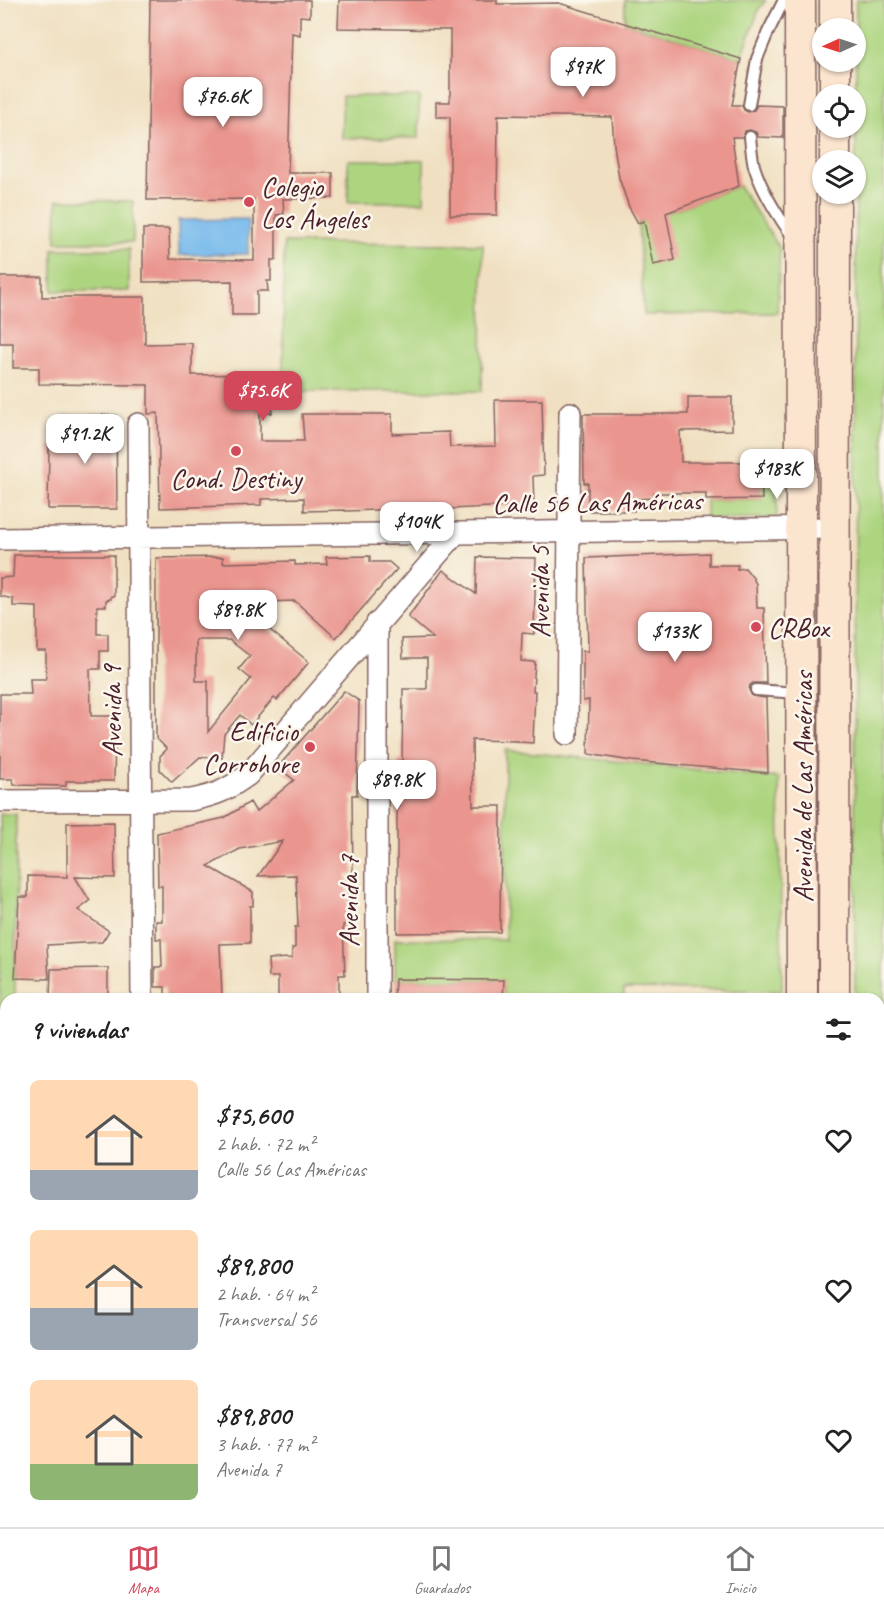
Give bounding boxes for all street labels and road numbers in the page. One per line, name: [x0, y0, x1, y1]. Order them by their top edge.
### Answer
street label: Calle 56 Las Américas: [492, 483, 705, 521]
street label: Avenida 5: [522, 545, 557, 638]
street label: Avenida 9: [94, 663, 129, 757]
street label: Avenida de Las Américas: [785, 669, 820, 902]
street label: Avenida 7: [331, 854, 366, 947]

